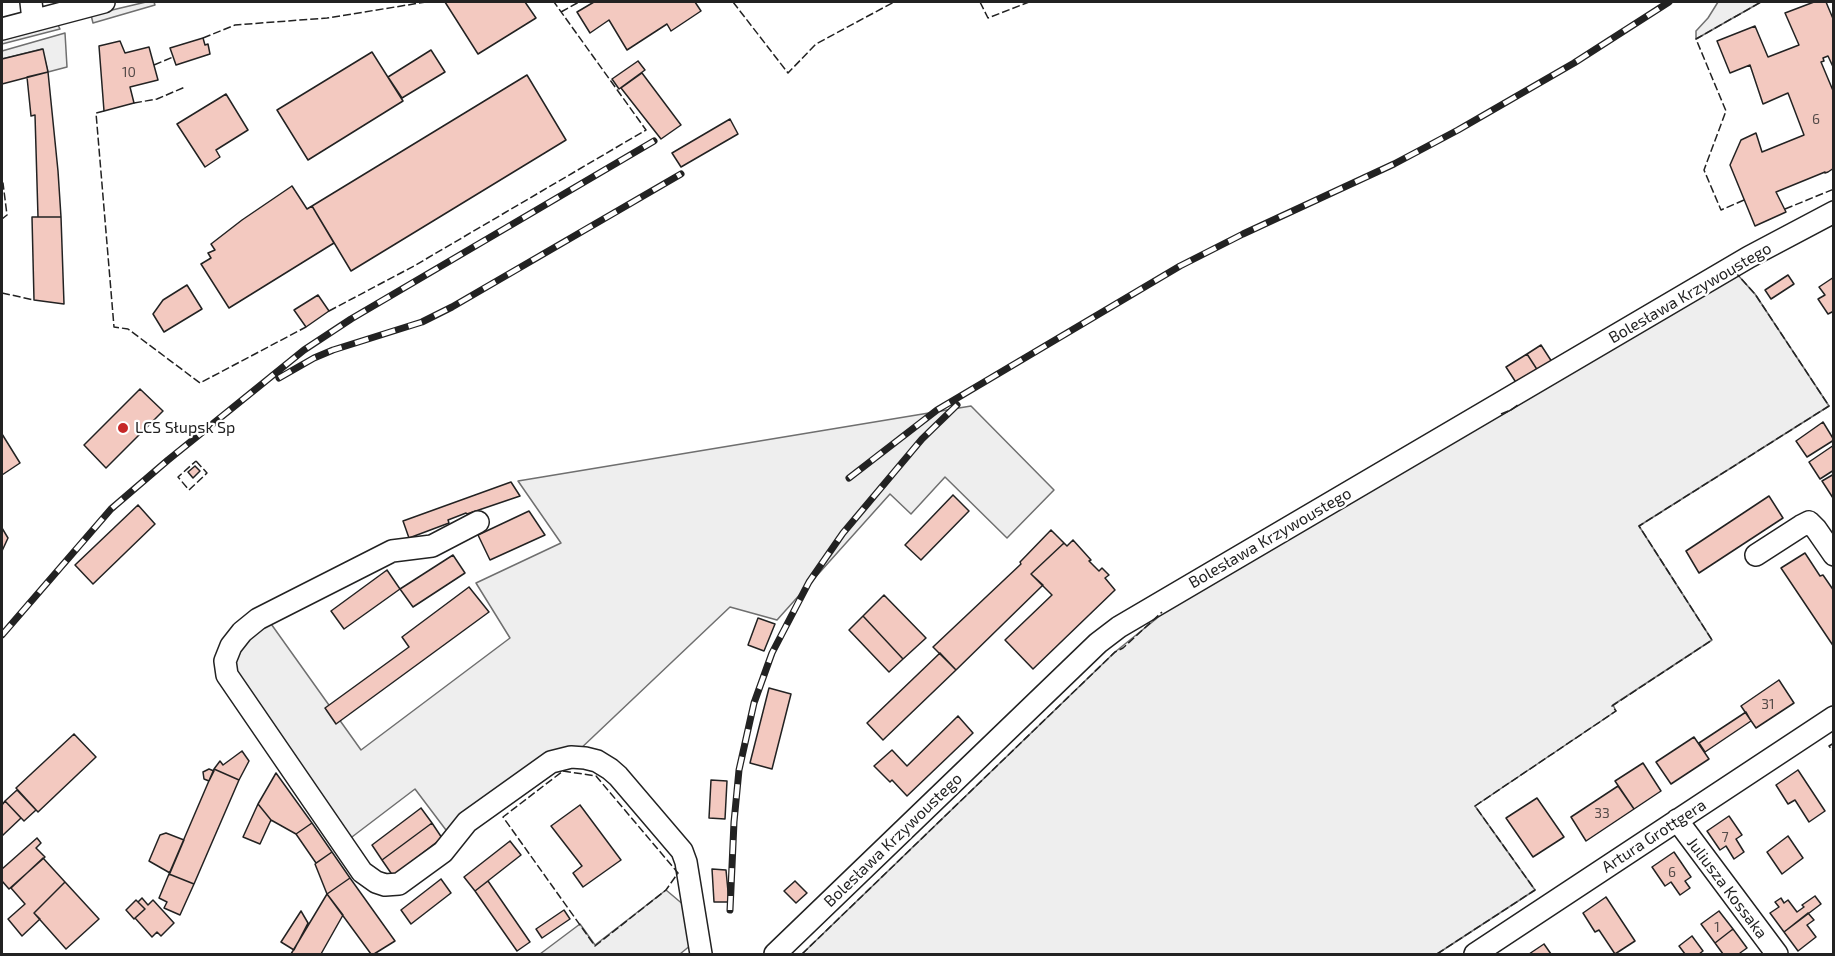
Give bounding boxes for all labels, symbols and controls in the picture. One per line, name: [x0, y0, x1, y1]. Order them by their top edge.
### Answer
house number: 10: [122, 64, 136, 80]
house number: 6: [1812, 111, 1820, 127]
street label: Bolesława Krzywoustego: [1605, 239, 1775, 347]
place label: LCS Słupsk Sp: [135, 418, 235, 438]
marker: LCS Słupsk Sp: [116, 421, 130, 435]
street label: Bolesława Krzywoustego: [1185, 484, 1355, 592]
house number: 31: [1761, 696, 1775, 712]
street label: Bolesława Krzywoustego: [820, 769, 966, 911]
street label: Artura Grottgera: [1598, 795, 1710, 877]
house number: 33: [1594, 805, 1610, 821]
house number: 7: [1721, 829, 1729, 845]
street label: Juliusza Kossaka: [1683, 834, 1771, 942]
house number: 6: [1668, 864, 1676, 880]
house number: 1: [1714, 919, 1720, 935]

